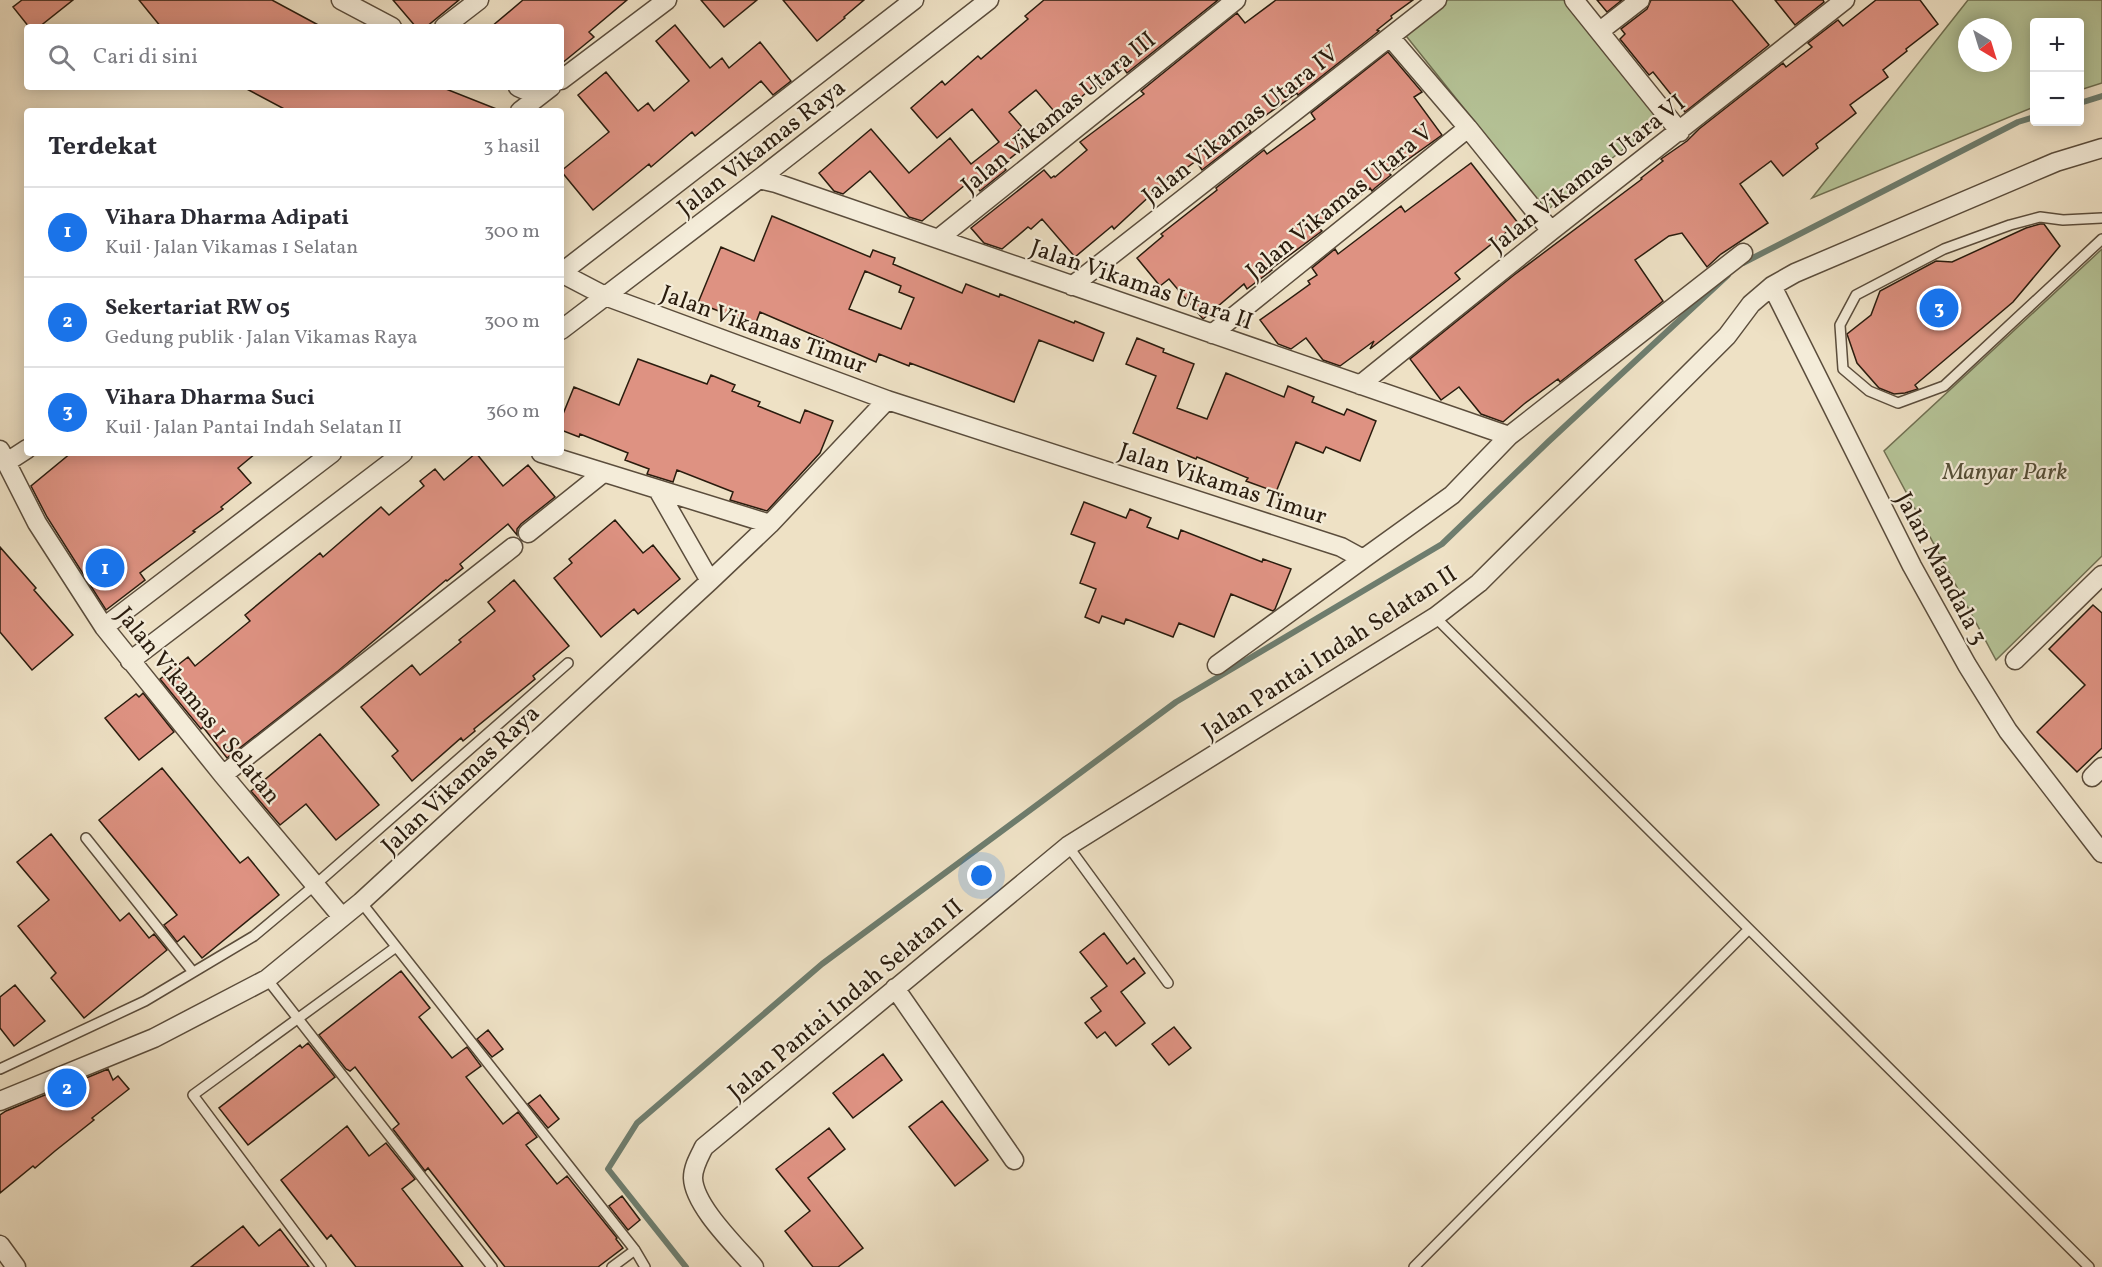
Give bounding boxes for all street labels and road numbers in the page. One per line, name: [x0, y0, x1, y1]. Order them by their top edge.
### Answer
street label: Jalan Vikamas Utara III: [955, 24, 1164, 203]
street label: Jalan Vikamas Utara IV: [1136, 38, 1347, 213]
street label: Jalan Vikamas Raya: [671, 72, 854, 225]
street label: Jalan Vikamas Utara VI: [1483, 87, 1694, 262]
street label: Jalan Vikamas Utara V: [1239, 116, 1441, 289]
street label: Jalan Vikamas Utara II: [1025, 232, 1257, 340]
street label: Jalan Vikamas Timur: [655, 278, 871, 384]
street label: Jalan Vikamas Timur: [1114, 435, 1331, 535]
street label: Jalan Mandala 3: [1886, 487, 1995, 651]
street label: Jalan Pantai Indah Selatan II: [1196, 558, 1464, 749]
street label: Jalan Vikamas 1 Selatan: [107, 600, 288, 812]
street label: Jalan Vikamas Raya: [375, 698, 548, 863]
street label: Jalan Pantai Indah Selatan II: [721, 892, 971, 1109]

